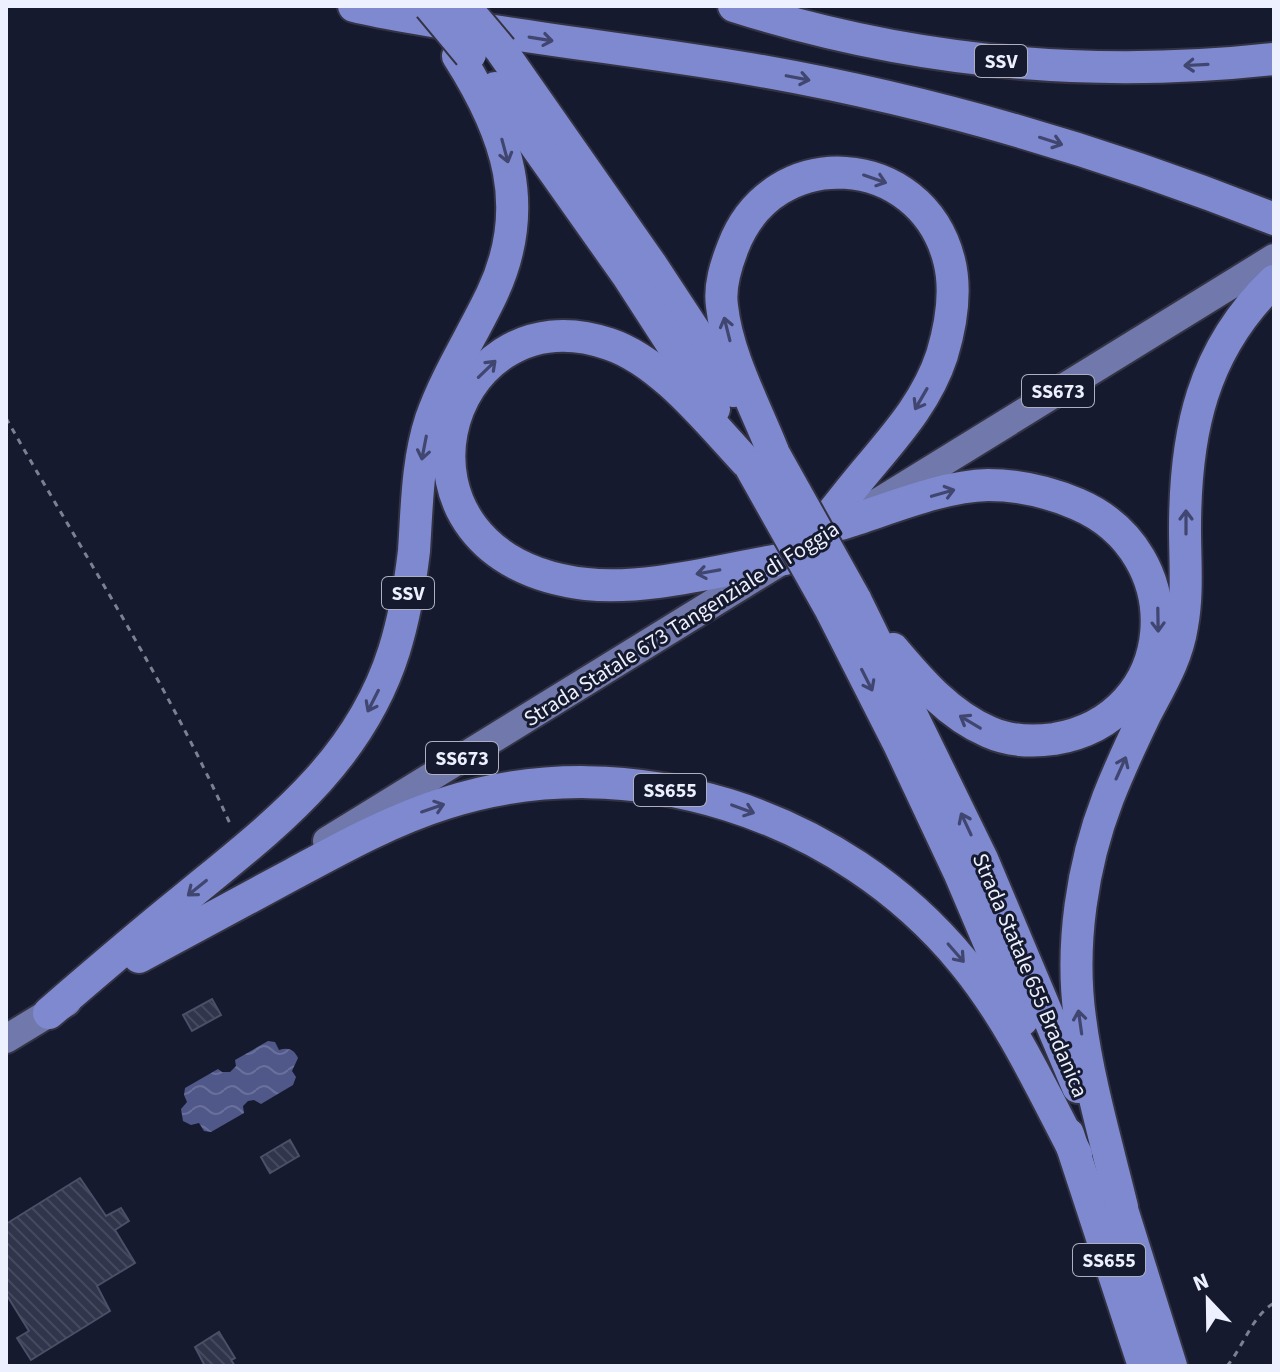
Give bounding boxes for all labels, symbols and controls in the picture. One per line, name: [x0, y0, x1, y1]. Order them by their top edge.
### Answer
one-way arrow: [528, 32, 554, 47]
road number: SSV: [975, 45, 1027, 77]
one-way arrow: [1183, 57, 1210, 72]
one-way arrow: [785, 72, 811, 87]
one-way arrow: [1037, 134, 1063, 149]
one-way arrow: [498, 137, 513, 163]
one-way arrow: [863, 172, 888, 187]
one-way arrow: [718, 316, 733, 342]
one-way arrow: [476, 360, 496, 380]
road number: SS673: [1022, 375, 1094, 407]
one-way arrow: [913, 387, 929, 410]
one-way arrow: [416, 435, 431, 460]
one-way arrow: [929, 485, 955, 500]
one-way arrow: [1178, 509, 1193, 536]
street label: Strada Statale 673 Tangenziale di Foggia: [518, 513, 846, 735]
one-way arrow: [696, 566, 721, 581]
road number: SSV: [382, 577, 434, 609]
one-way arrow: [1150, 606, 1166, 633]
one-way arrow: [859, 667, 875, 691]
one-way arrow: [365, 688, 380, 712]
one-way arrow: [959, 713, 982, 729]
road number: SS673: [426, 742, 498, 774]
one-way arrow: [1114, 756, 1129, 781]
road number: SS655: [634, 774, 706, 806]
one-way arrow: [420, 799, 445, 814]
one-way arrow: [730, 803, 755, 818]
one-way arrow: [958, 812, 973, 836]
street label: Strada Statale 655 Bradanica: [964, 848, 1096, 1102]
one-way arrow: [187, 880, 208, 897]
one-way arrow: [947, 943, 965, 963]
one-way arrow: [1073, 1009, 1088, 1035]
road number: SS655: [1073, 1244, 1145, 1276]
north arrow: [1168, 1260, 1248, 1340]
text: N: [1188, 1265, 1214, 1300]

